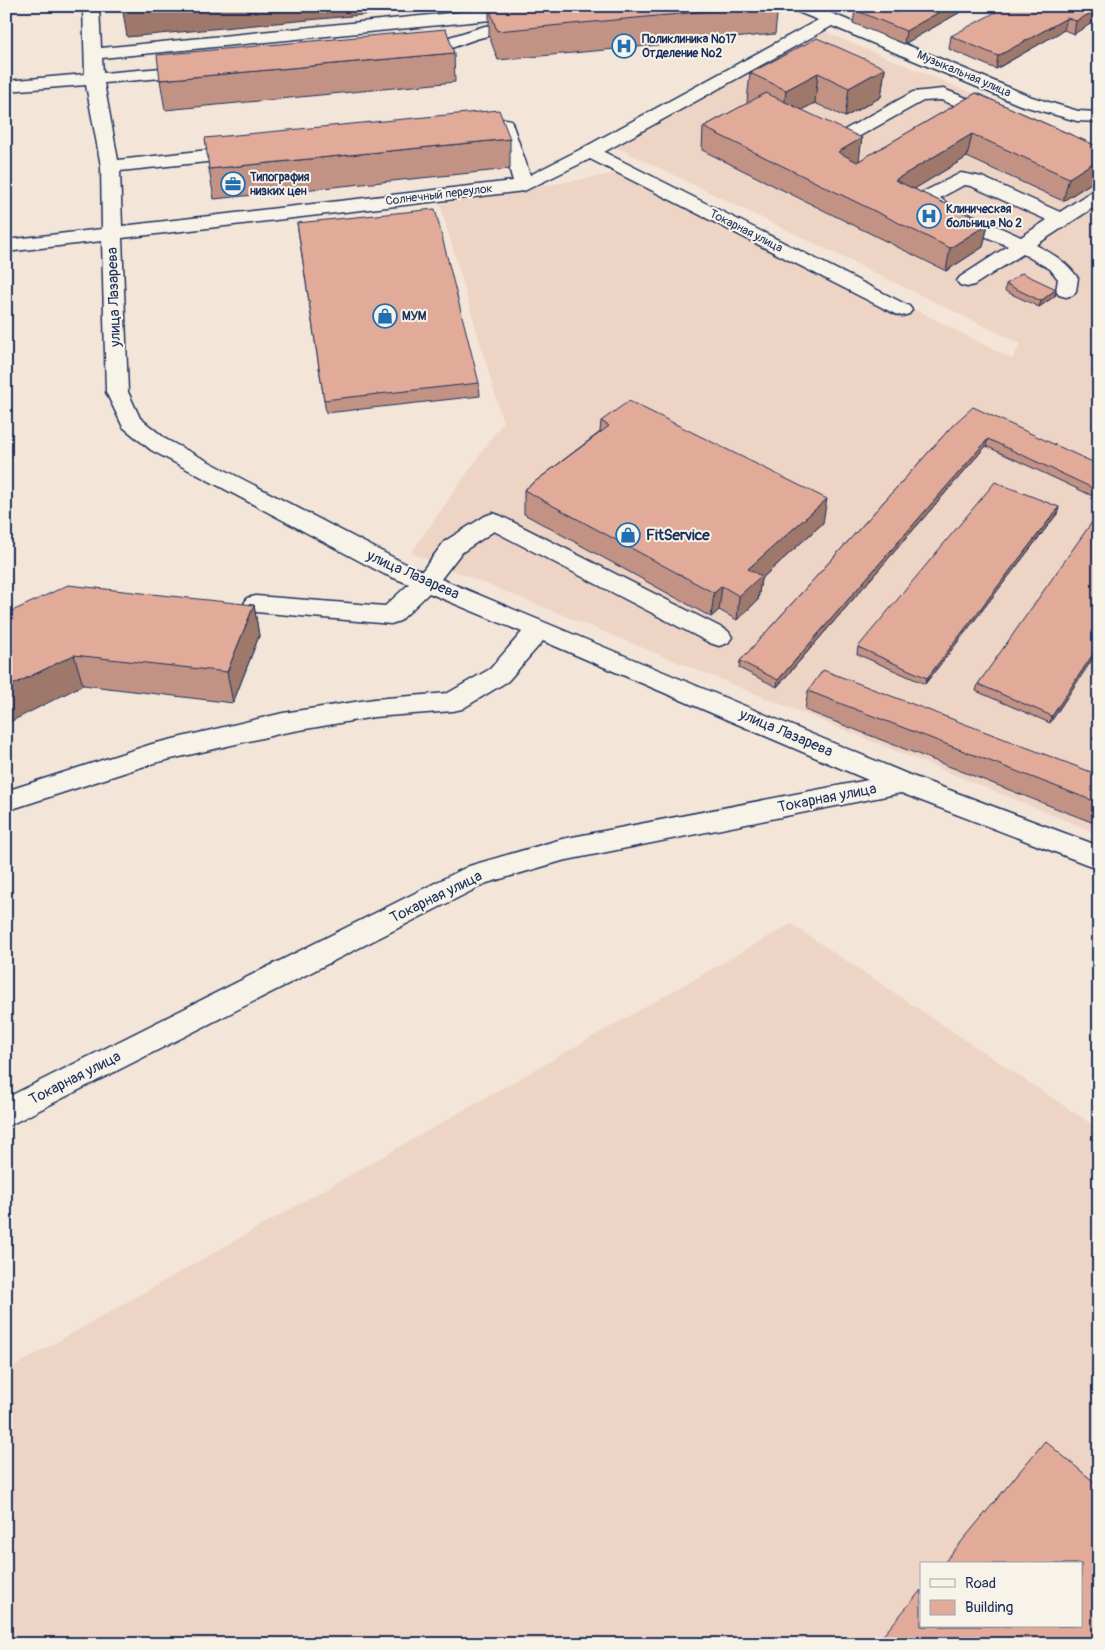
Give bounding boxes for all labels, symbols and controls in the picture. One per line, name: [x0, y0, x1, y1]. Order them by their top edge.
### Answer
place label: Поликлиника №17 Отделение №2: [642, 32, 737, 61]
hospital icon: Поликлиника №17 Отделение №2: [611, 33, 637, 59]
street label: Музыкальная улица: [915, 47, 1014, 101]
place label: Типография низких цен: [249, 170, 310, 199]
office icon: Типография низких цен: [220, 171, 246, 197]
street label: Солнечный переулок: [385, 181, 493, 209]
place label: Клиническая больница № 2: [946, 202, 1022, 231]
hospital icon: Клиническая больница № 2: [916, 203, 942, 229]
street label: Токарная улица: [707, 206, 786, 256]
street label: улица Лазарева: [103, 247, 125, 348]
shop icon: МУМ: [372, 303, 398, 329]
place label: МУМ: [402, 309, 427, 324]
shop icon: FitService: [615, 522, 641, 548]
place label: FitService: [646, 526, 710, 545]
street label: улица Лазарева: [363, 546, 462, 604]
street label: улица Лазарева: [736, 704, 836, 761]
street label: Токарная улица: [776, 779, 878, 817]
street label: Токарная улица: [387, 866, 485, 928]
street label: Токарная улица: [26, 1047, 124, 1109]
legend: [920, 1562, 1082, 1628]
text: Road: [965, 1574, 996, 1593]
text: Building: [965, 1598, 1013, 1617]

